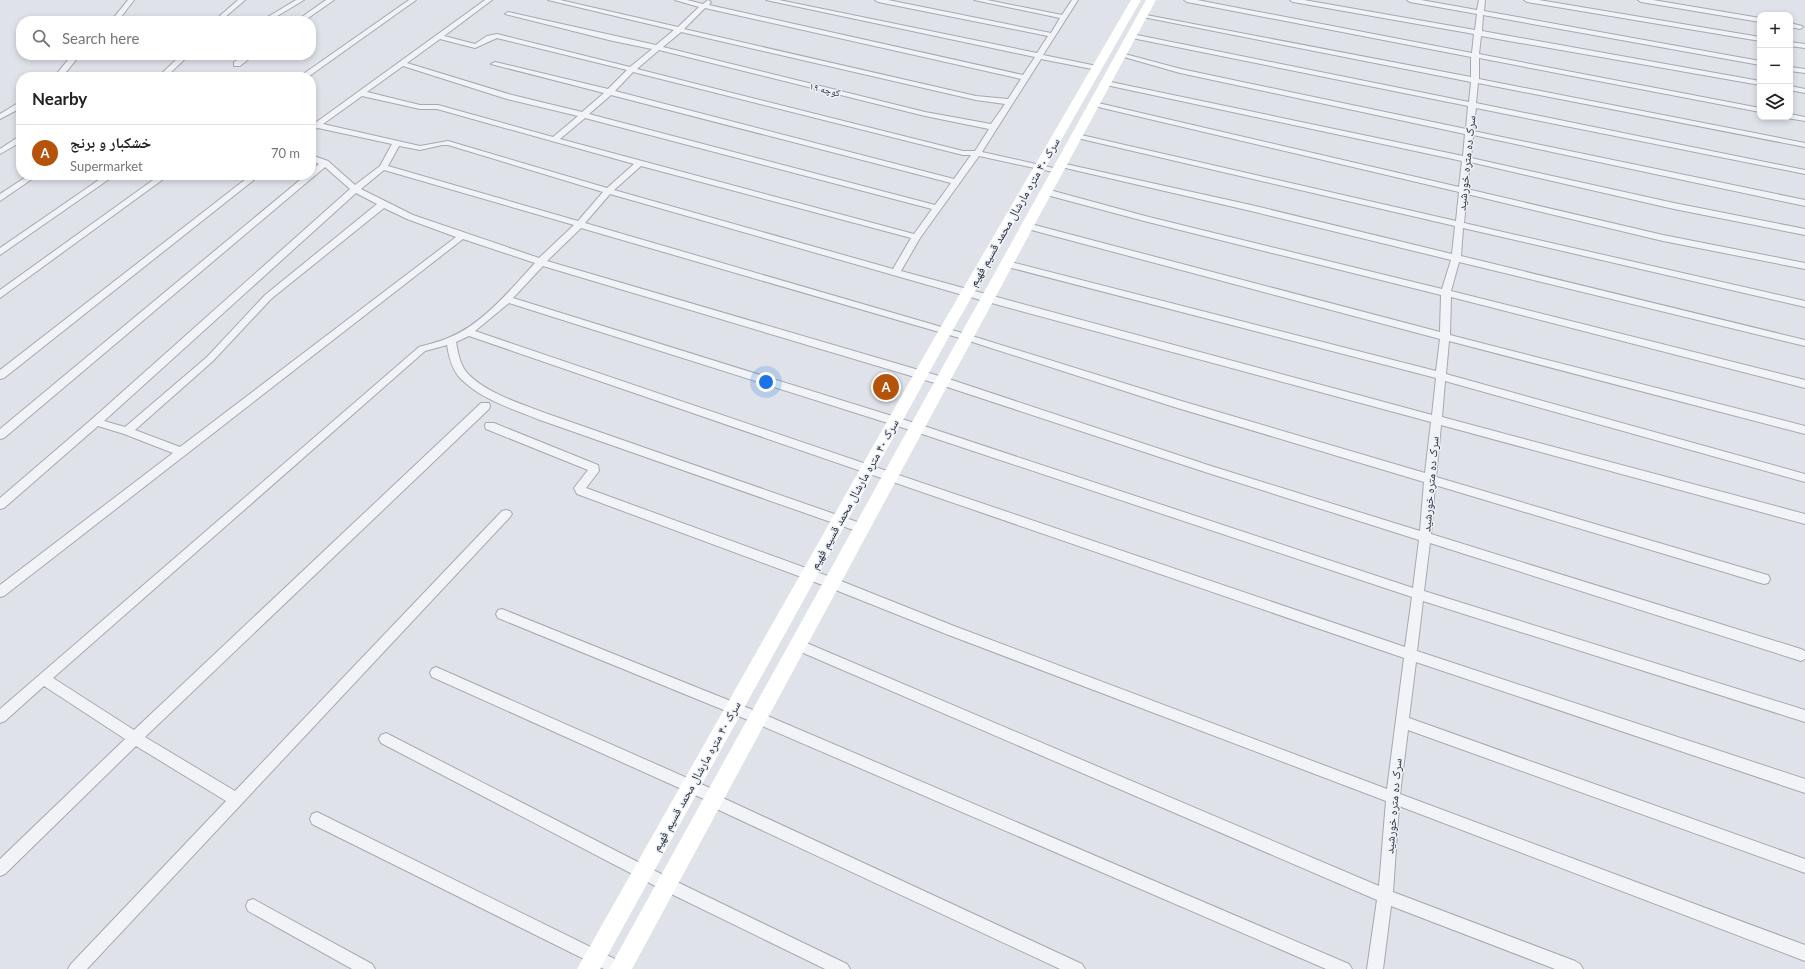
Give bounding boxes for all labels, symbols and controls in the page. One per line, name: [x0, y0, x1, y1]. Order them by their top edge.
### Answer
map controls: [1757, 12, 1793, 120]
button: +: [1757, 12, 1793, 48]
search box: [16, 16, 316, 60]
icon: search: [30, 27, 52, 49]
text: Search here: [62, 29, 139, 47]
button: −: [1757, 48, 1793, 84]
street label: کوچه ۱۹: [808, 79, 842, 99]
button: layers: [1757, 84, 1793, 120]
text: Nearby: [32, 88, 87, 109]
street label: سرک ده متره خورشید: [1454, 114, 1479, 211]
text: خشکبار و برنج: [70, 133, 151, 151]
street label: سرک ۴۰ متره مارشال محمد قسیم فهیم: [965, 135, 1064, 290]
text: A: [40, 145, 50, 161]
text: 70 m: [271, 145, 300, 161]
text: Supermarket: [70, 158, 143, 174]
your location: [756, 372, 776, 392]
pin: A: [873, 372, 899, 402]
street label: سرک ۴۰ متره مارشال محمد قسیم فهیم: [806, 416, 903, 572]
street label: سرک ده متره خورشید: [1418, 436, 1442, 532]
street label: سرک ۴۰ متره مارشال محمد قسیم فهیم: [648, 698, 745, 854]
street label: سرک ده متره خورشید: [1381, 758, 1405, 854]

